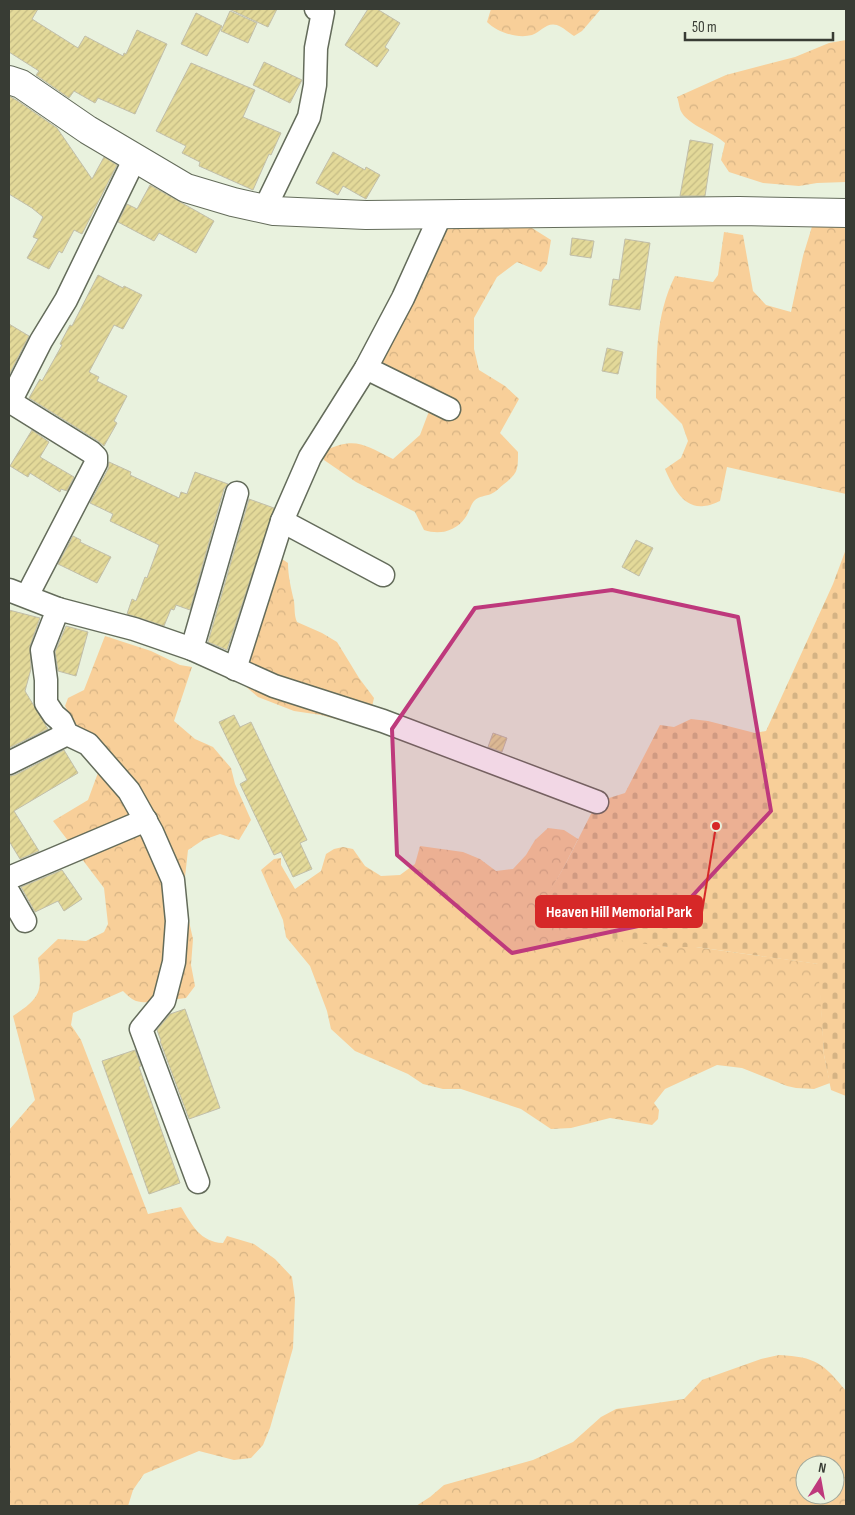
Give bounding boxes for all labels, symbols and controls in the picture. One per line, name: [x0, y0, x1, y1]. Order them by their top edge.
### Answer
scale bar: [685, 10, 832, 42]
text: 50 m: [692, 18, 717, 37]
callout: Heaven Hill Memorial Park: [536, 896, 702, 927]
text: Heaven Hill Memorial Park: [546, 903, 692, 922]
north arrow: [795, 1455, 845, 1505]
text: N: [817, 1459, 828, 1477]

